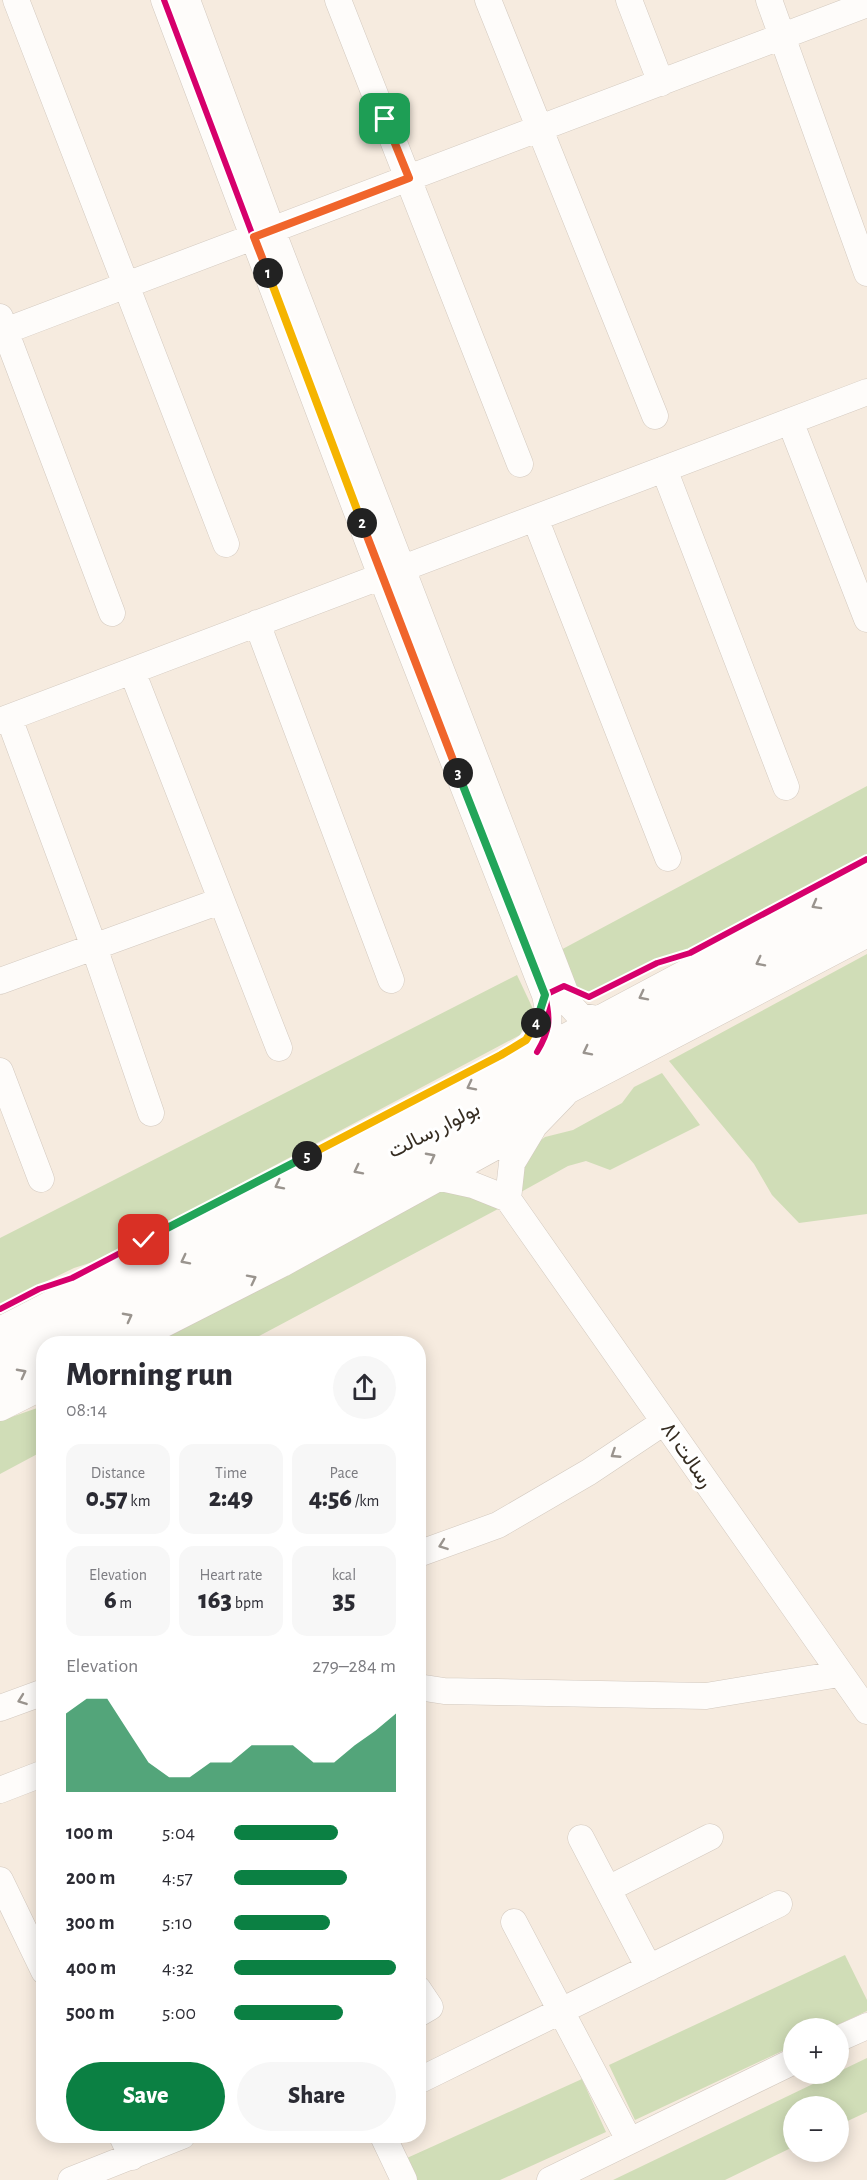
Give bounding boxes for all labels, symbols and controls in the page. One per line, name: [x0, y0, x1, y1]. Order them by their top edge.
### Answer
pin: [359, 93, 410, 144]
icon: arrive: [368, 102, 401, 135]
pin: 1: [253, 258, 283, 288]
text: 1: [265, 265, 271, 281]
pin: 2: [347, 508, 377, 538]
text: 2: [358, 515, 366, 531]
pin: 3: [443, 758, 473, 788]
text: 3: [455, 765, 461, 781]
one-way arrow: [812, 898, 822, 909]
one-way arrow: [755, 954, 766, 966]
one-way arrow: [639, 988, 650, 1000]
pin: 4: [521, 1008, 551, 1038]
text: 4: [532, 1015, 540, 1031]
one-way arrow: [582, 1044, 593, 1055]
one-way arrow: [466, 1079, 477, 1090]
street label: بولوار رسالت: [385, 1098, 484, 1164]
pin: 5: [292, 1141, 322, 1171]
text: 5: [304, 1148, 310, 1164]
one-way arrow: [425, 1153, 436, 1165]
one-way arrow: [353, 1163, 364, 1174]
one-way arrow: [275, 1178, 285, 1189]
pin: [118, 1214, 169, 1265]
icon: check: [127, 1223, 160, 1256]
one-way arrow: [180, 1252, 191, 1264]
one-way arrow: [246, 1275, 257, 1286]
one-way arrow: [122, 1313, 133, 1324]
button: share: [333, 1356, 396, 1419]
text: Morning run: [66, 1359, 233, 1392]
one-way arrow: [15, 1369, 26, 1380]
text: 08:14: [66, 1400, 107, 1420]
street label: رسالت ۸۱: [655, 1418, 717, 1493]
one-way arrow: [611, 1447, 622, 1458]
text: Distance: [91, 1465, 145, 1481]
text: Time: [215, 1465, 247, 1481]
text: Pace: [330, 1465, 358, 1481]
text: 0.57: [86, 1485, 128, 1511]
text: 2:49: [209, 1485, 253, 1511]
text: 4:56: [309, 1485, 352, 1511]
text: km: [128, 1493, 150, 1509]
text: /km: [352, 1493, 379, 1509]
one-way arrow: [439, 1537, 449, 1550]
text: Elevation: [89, 1567, 147, 1583]
text: Heart rate: [200, 1567, 262, 1583]
text: kcal: [332, 1567, 356, 1583]
text: 6: [104, 1587, 117, 1613]
text: 163: [198, 1587, 232, 1613]
text: 35: [333, 1587, 355, 1613]
text: m: [117, 1595, 132, 1611]
text: bpm: [232, 1595, 264, 1611]
text: Elevation: [66, 1656, 138, 1676]
text: 279–284 m: [312, 1656, 396, 1676]
one-way arrow: [17, 1692, 28, 1705]
text: 100 m: [66, 1823, 113, 1843]
text: 5:04: [162, 1823, 195, 1843]
text: 200 m: [66, 1868, 115, 1888]
text: 4:57: [162, 1868, 193, 1888]
text: 300 m: [66, 1913, 115, 1933]
text: 5:10: [162, 1913, 192, 1933]
text: 400 m: [66, 1958, 116, 1978]
text: 4:32: [162, 1958, 194, 1978]
text: 500 m: [66, 2003, 115, 2023]
text: 5:00: [162, 2003, 196, 2023]
map controls: [783, 2018, 849, 2162]
button: +: [783, 2018, 849, 2084]
button: Save: [66, 2062, 225, 2131]
button: Share: [237, 2062, 396, 2131]
button: −: [783, 2096, 849, 2162]

